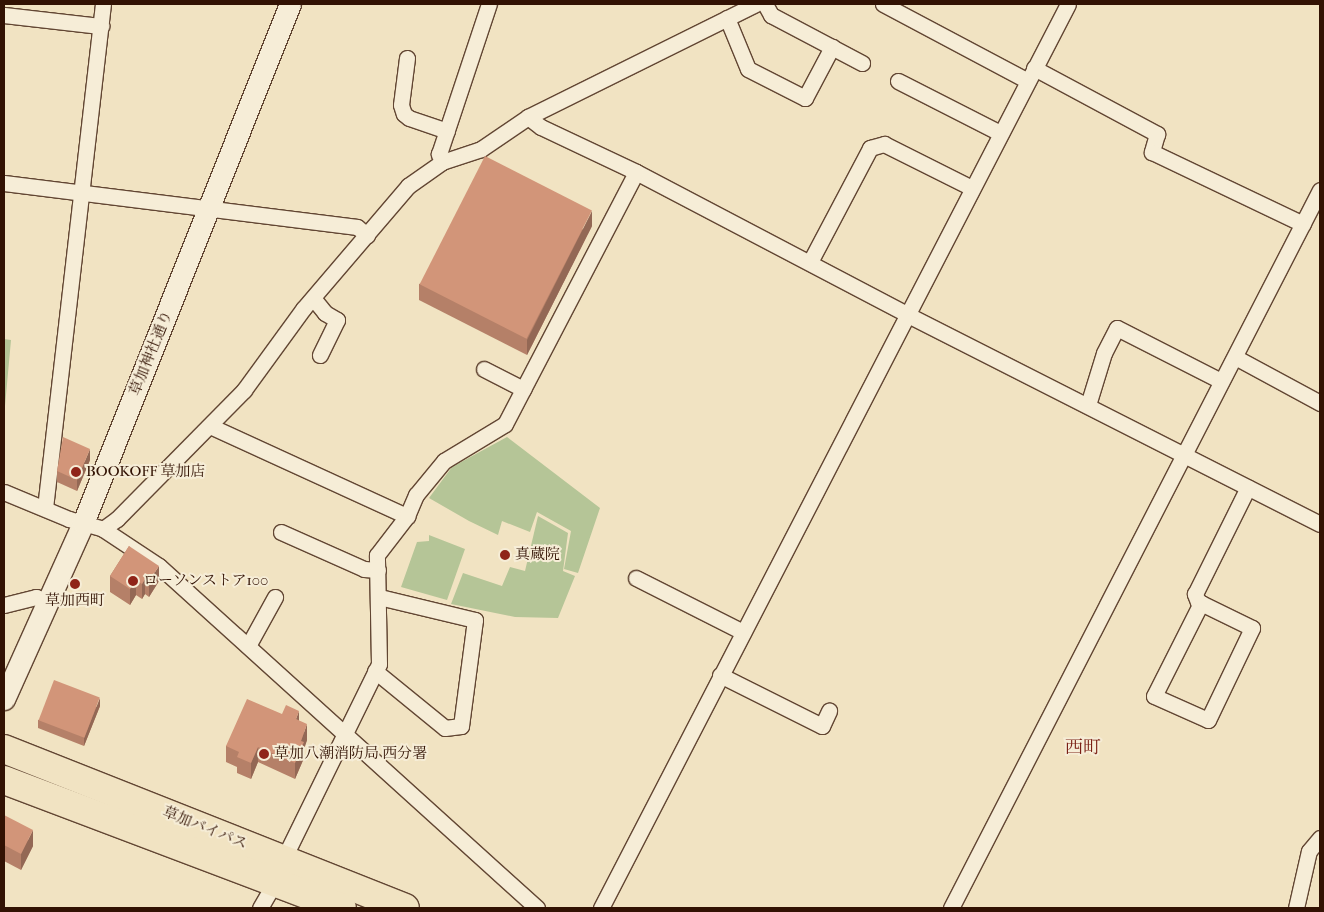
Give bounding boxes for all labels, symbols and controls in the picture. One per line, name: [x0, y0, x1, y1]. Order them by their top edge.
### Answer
street label: 草加神社通り: [126, 308, 176, 398]
place label: BOOKOFF 草加店: [86, 463, 206, 481]
marker: BOOKOFF 草加店: [70, 466, 82, 478]
place label: 真蔵院: [515, 546, 560, 564]
marker: 真蔵院: [499, 549, 511, 561]
place label: ローソンストア100: [143, 572, 270, 590]
marker: ローソンストア100: [127, 575, 139, 587]
marker: 草加西町: [69, 578, 81, 590]
place label: 草加西町: [45, 592, 105, 610]
district label: 西町: [1065, 737, 1101, 759]
place label: 草加八潮消防局 西分署: [274, 745, 427, 763]
marker: 草加八潮消防局 西分署: [258, 748, 270, 760]
street label: 草加バイパス: [160, 803, 250, 853]

